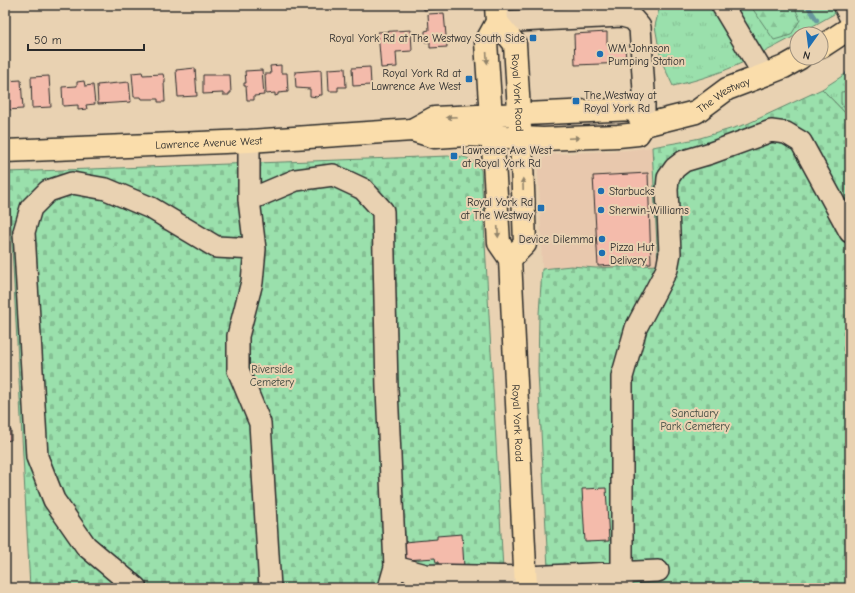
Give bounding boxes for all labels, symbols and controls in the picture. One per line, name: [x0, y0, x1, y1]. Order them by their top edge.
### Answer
scale bar: [28, 26, 144, 52]
north arrow: [789, 26, 829, 66]
place label: Royal York Rd at The Westway South Side: [329, 32, 525, 45]
text: 50 m: [34, 33, 62, 47]
marker: Royal York Rd at The Westway South Side: [528, 33, 538, 43]
place label: WM Johnson Pumping Station: [608, 42, 685, 68]
text: N: [802, 48, 812, 62]
marker: WM Johnson Pumping Station: [595, 49, 605, 59]
one-way arrow: [484, 52, 491, 64]
street label: Royal York Road: [509, 53, 527, 132]
place label: Royal York Rd at Lawrence Ave West: [371, 67, 462, 93]
marker: Royal York Rd at Lawrence Ave West: [464, 74, 474, 84]
street label: The Westway: [694, 74, 752, 116]
place label: The Westway at Royal York Rd: [584, 89, 657, 115]
marker: The Westway at Royal York Rd: [571, 96, 581, 106]
one-way arrow: [446, 113, 458, 120]
street label: Lawrence Avenue West: [155, 134, 264, 151]
one-way arrow: [568, 135, 581, 141]
place label: Lawrence Ave West at Royal York Rd: [462, 144, 553, 170]
marker: Lawrence Ave West at Royal York Rd: [449, 151, 459, 161]
one-way arrow: [520, 177, 526, 190]
place label: Starbucks: [609, 185, 655, 198]
marker: Starbucks: [596, 186, 606, 196]
place label: Royal York Rd at The Westway: [461, 196, 533, 222]
marker: Royal York Rd at The Westway: [536, 203, 546, 213]
place label: Sherwin-Williams: [609, 204, 689, 217]
marker: Sherwin-Williams: [596, 205, 606, 215]
one-way arrow: [495, 226, 501, 239]
place label: Device Dilemma: [519, 233, 594, 246]
marker: Device Dilemma: [597, 234, 607, 244]
place label: Pizza Hut Delivery: [610, 241, 655, 267]
marker: Pizza Hut Delivery: [597, 248, 607, 258]
park label: Riverside Cemetery: [250, 363, 294, 389]
street label: Royal York Road: [510, 384, 526, 462]
park label: Sanctuary Park Cemetery: [660, 407, 730, 433]

